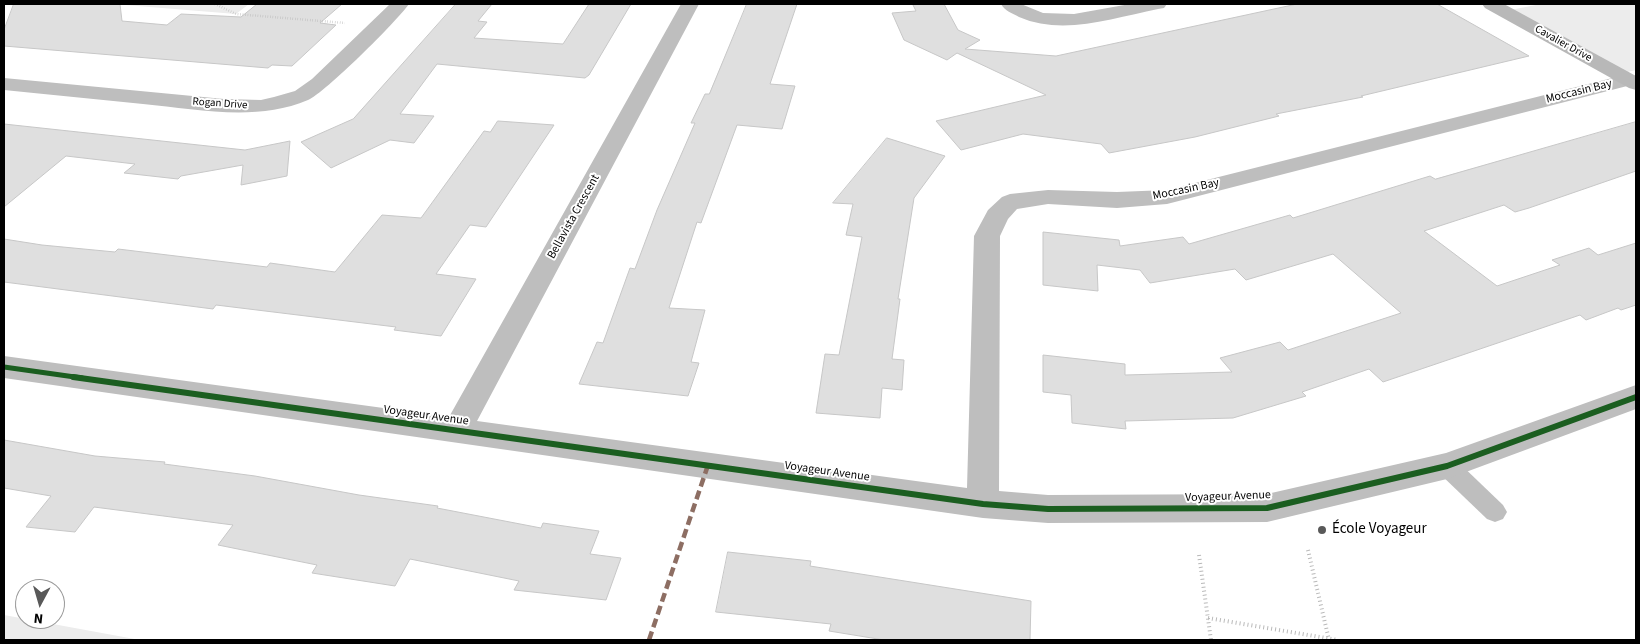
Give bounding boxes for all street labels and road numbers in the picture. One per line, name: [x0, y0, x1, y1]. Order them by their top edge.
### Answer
street label: Cavalier Drive: [1532, 23, 1594, 65]
street label: Moccasin Bay: [1545, 77, 1613, 107]
street label: Rogan Drive: [192, 95, 248, 113]
street label: Bellavista Crescent: [545, 172, 603, 262]
street label: Moccasin Bay: [1151, 176, 1221, 204]
street label: Voyageur Avenue: [383, 403, 469, 429]
street label: Voyageur Avenue: [784, 459, 870, 485]
street label: Voyageur Avenue: [1185, 488, 1271, 506]

